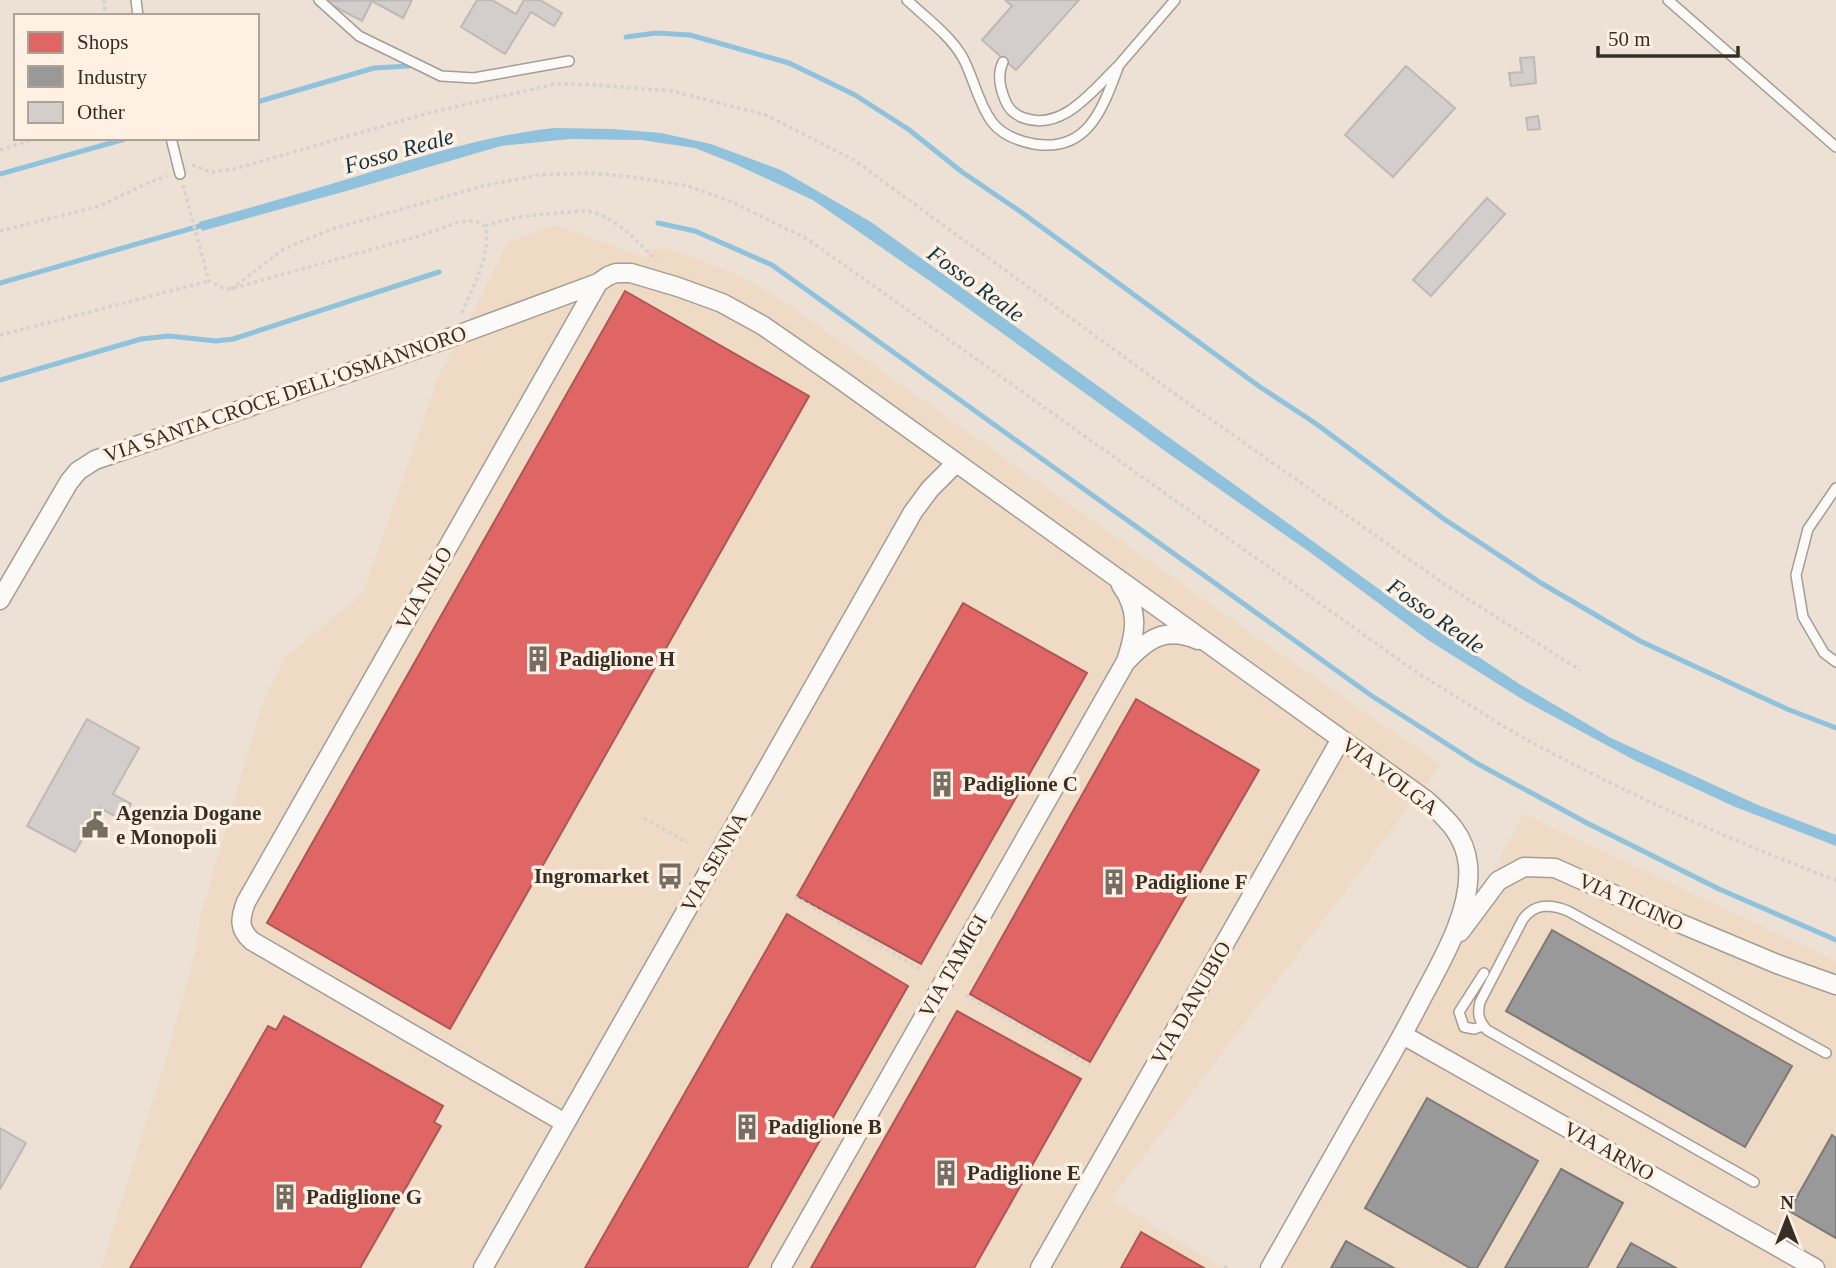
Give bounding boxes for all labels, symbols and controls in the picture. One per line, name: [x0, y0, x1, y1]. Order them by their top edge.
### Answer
legend: [14, 14, 259, 140]
scale bar: [1598, 14, 1738, 58]
text: 50 m: [1608, 27, 1651, 51]
text: Shops: [77, 30, 128, 54]
text: Industry: [77, 65, 147, 89]
text: Other: [77, 100, 125, 124]
water label: Fosso Reale: [340, 123, 457, 179]
water label: Fosso Reale: [922, 240, 1029, 327]
street label: VIA SANTA CROCE DELL'OSMANNORO: [101, 320, 469, 468]
street label: VIA NILO: [391, 542, 457, 634]
water label: Fosso Reale: [1382, 573, 1489, 659]
building icon: Padiglione H: [523, 644, 553, 674]
place label: Padiglione H: [559, 647, 675, 671]
street label: VIA VOLGA: [1337, 732, 1444, 821]
building icon: Padiglione C: [927, 769, 957, 799]
place label: Padiglione C: [963, 772, 1078, 796]
place label: Agenzia Dogane e Monopoli: [116, 801, 261, 849]
street label: VIA SENNA: [676, 807, 753, 916]
public building icon: Agenzia Dogane e Monopoli: [80, 810, 110, 840]
bus stop icon: Ingromarket: [655, 861, 685, 891]
place label: Ingromarket: [534, 864, 649, 888]
building icon: Padiglione F: [1099, 867, 1129, 897]
street label: VIA TICINO: [1575, 868, 1687, 936]
place label: Padiglione F: [1135, 870, 1248, 894]
street label: VIA TAMIGI: [914, 910, 992, 1022]
street label: VIA DANUBIO: [1146, 937, 1236, 1069]
building icon: Padiglione B: [732, 1112, 762, 1142]
place label: Padiglione B: [768, 1115, 882, 1139]
street label: VIA ARNO: [1560, 1116, 1658, 1186]
building icon: Padiglione E: [931, 1158, 961, 1188]
place label: Padiglione E: [967, 1161, 1081, 1185]
building icon: Padiglione G: [270, 1182, 300, 1212]
north arrow: [1752, 1184, 1822, 1254]
place label: Padiglione G: [306, 1185, 422, 1209]
text: N: [1780, 1192, 1794, 1213]

